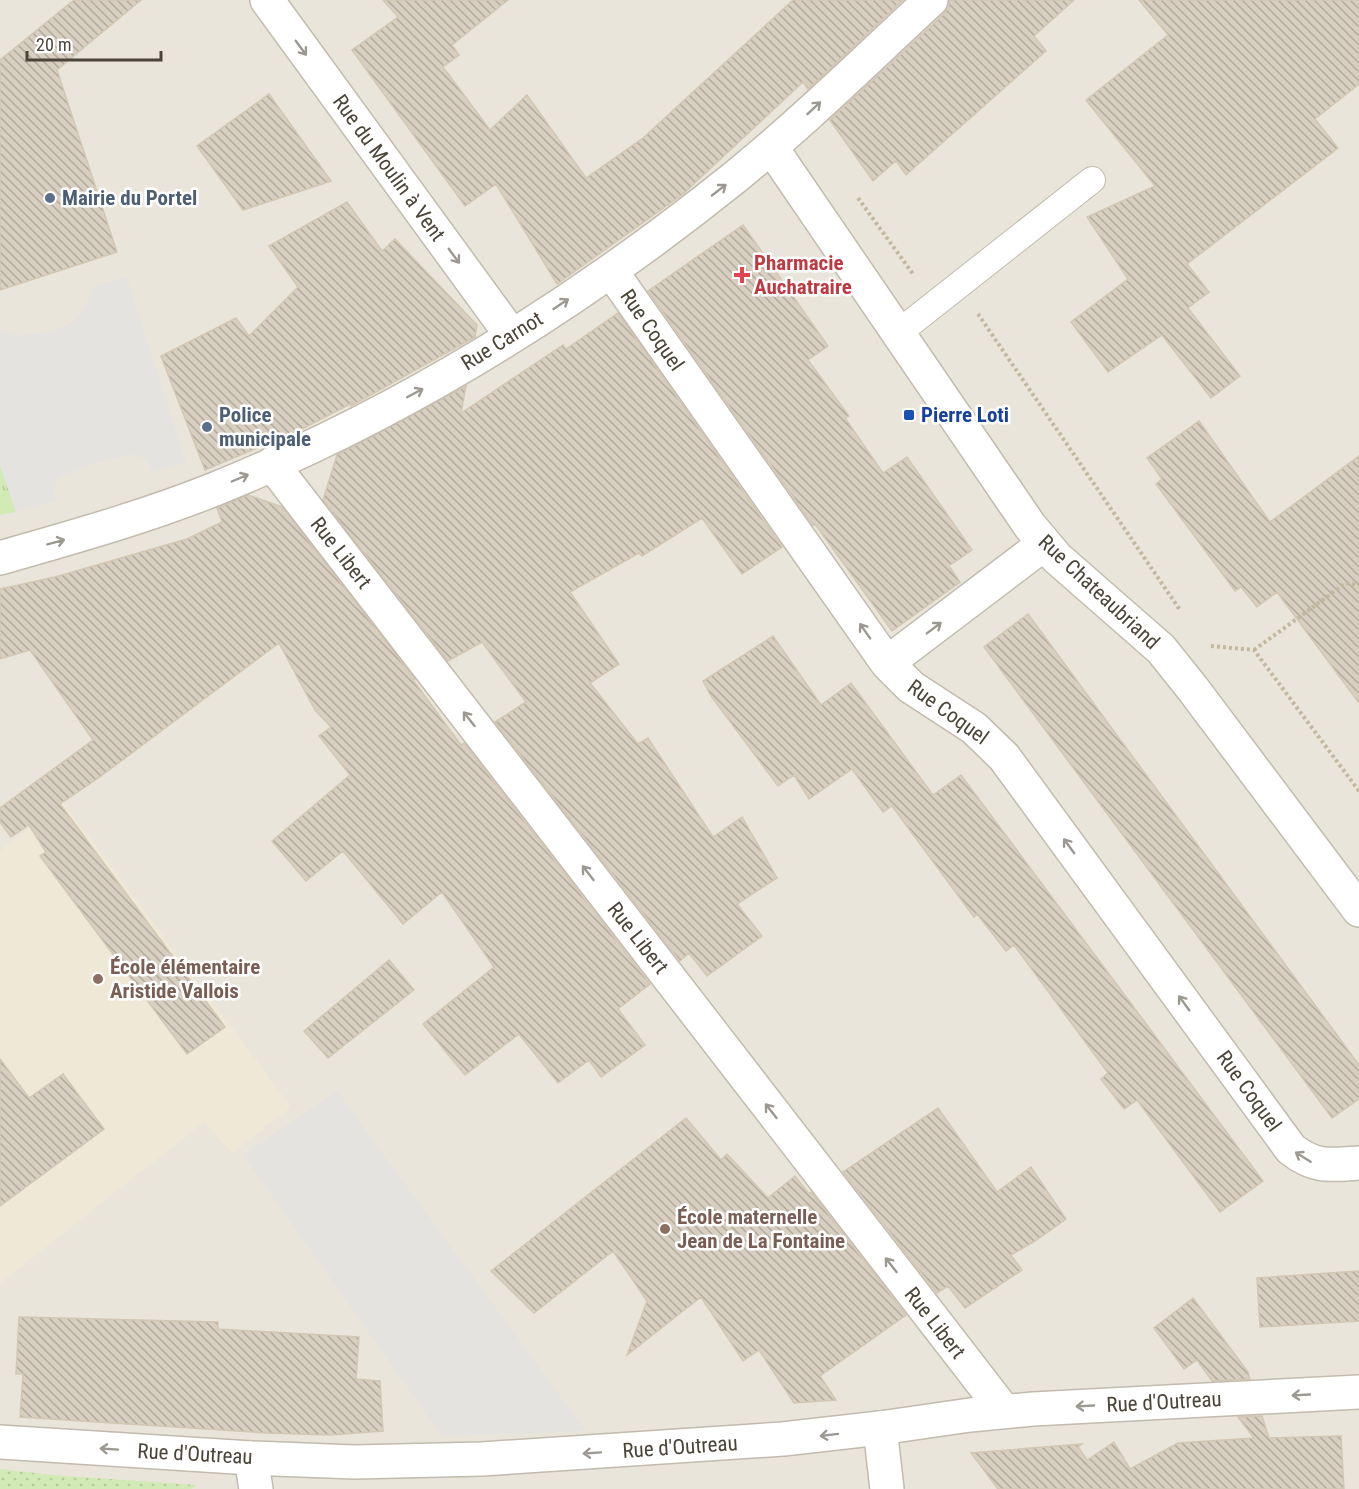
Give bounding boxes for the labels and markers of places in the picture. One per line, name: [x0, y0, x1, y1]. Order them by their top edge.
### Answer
place label: Mairie du Portel: [62, 186, 197, 210]
marker: Mairie du Portel: [43, 191, 57, 205]
place label: Pharmacie Auchatraire: [754, 251, 852, 299]
marker: Pharmacie Auchatraire: [735, 268, 749, 282]
place label: Police municipale: [219, 403, 311, 451]
place label: Pierre Loti: [921, 403, 1009, 427]
marker: Pierre Loti: [902, 408, 916, 422]
marker: Police municipale: [200, 420, 214, 434]
place label: École élémentaire Aristide Vallois: [110, 955, 260, 1003]
marker: École élémentaire Aristide Vallois: [91, 972, 105, 986]
place label: École maternelle Jean de La Fontaine: [677, 1205, 845, 1253]
marker: École maternelle Jean de La Fontaine: [658, 1222, 672, 1236]

